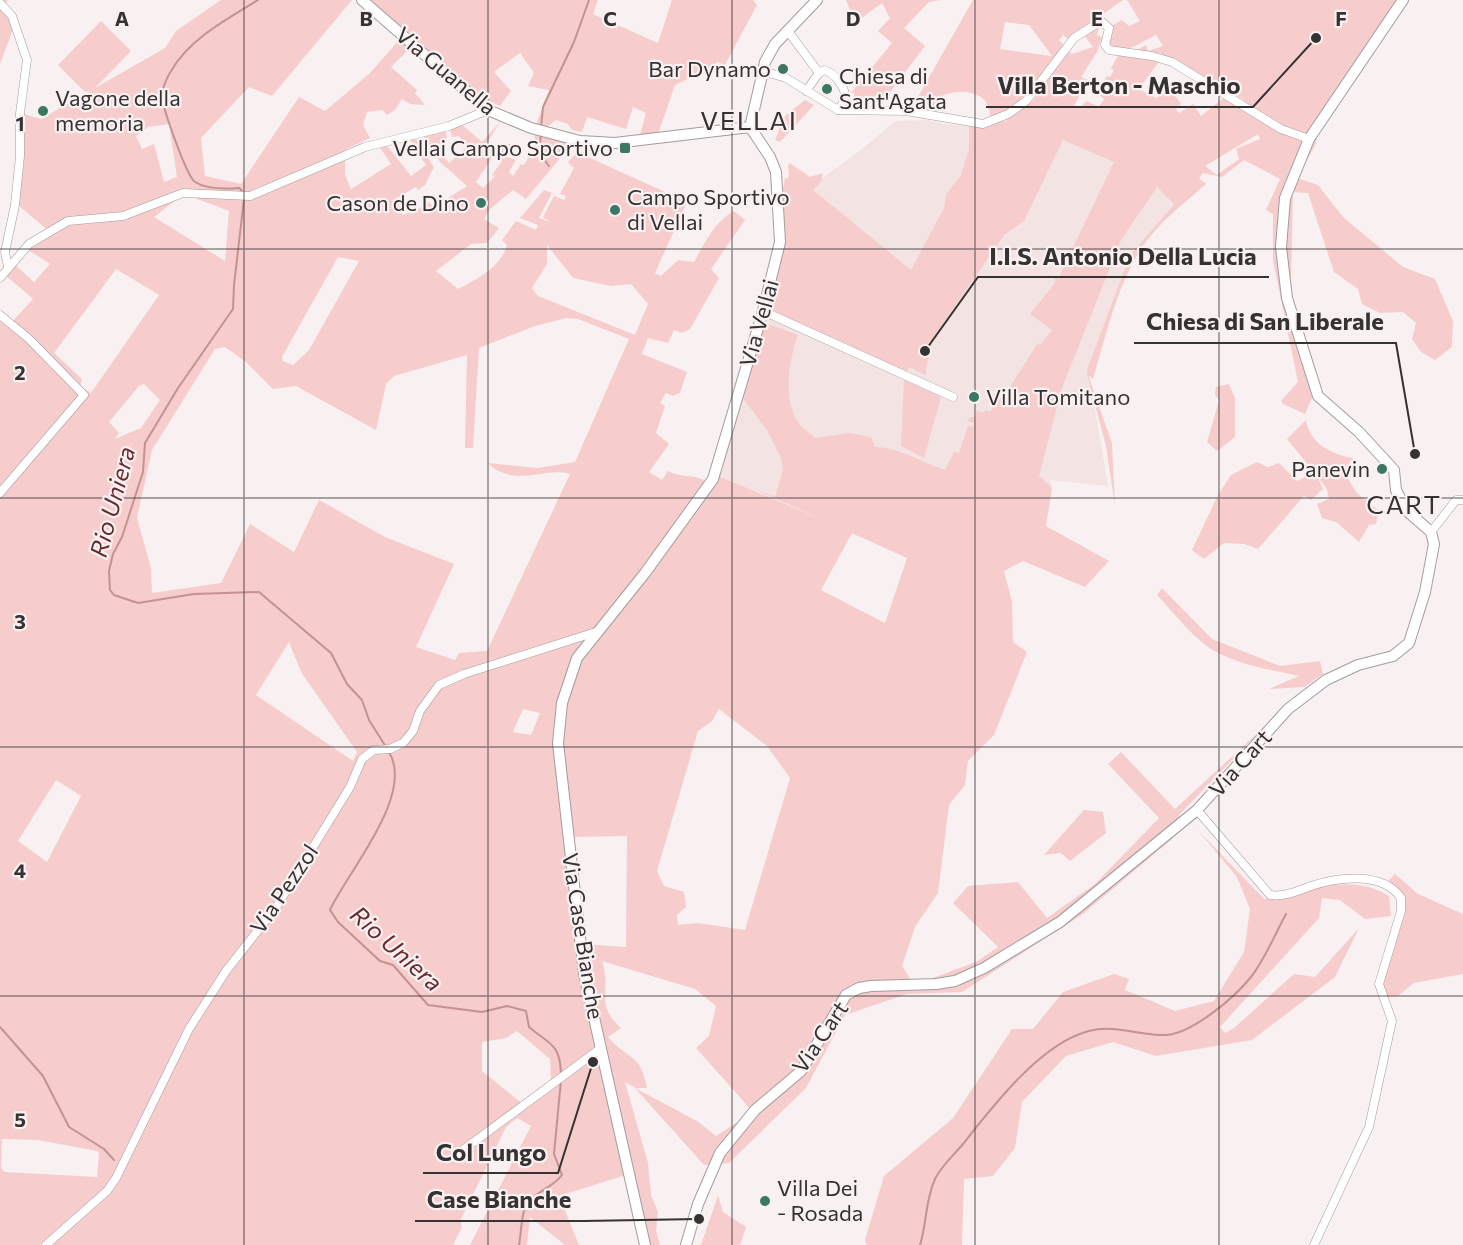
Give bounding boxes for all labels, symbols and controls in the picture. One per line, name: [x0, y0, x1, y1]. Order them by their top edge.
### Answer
text: A: [115, 6, 129, 30]
text: B: [359, 6, 373, 30]
text: C: [603, 6, 617, 30]
text: D: [846, 6, 860, 30]
text: E: [1091, 6, 1103, 30]
text: F: [1335, 6, 1347, 30]
street label: Via Guanella: [390, 21, 502, 121]
place label: Bar Dynamo: [648, 55, 771, 82]
marker: Bar Dynamo: [776, 62, 790, 76]
place label: Chiesa di Sant'Agata: [839, 62, 947, 114]
callout: Villa Berton - Maschio: [986, 65, 1253, 107]
text: Villa Berton - Maschio: [997, 70, 1241, 99]
marker: Chiesa di Sant'Agata: [820, 82, 834, 96]
place label: Vagone della memoria: [55, 84, 181, 136]
marker: Vagone della memoria: [36, 104, 50, 118]
district label: VELLAI: [700, 104, 798, 135]
text: 1: [15, 111, 25, 135]
place label: Vellai Campo Sportivo: [393, 134, 613, 161]
marker: Vellai Campo Sportivo: [618, 141, 632, 155]
place label: Campo Sportivo di Vellai: [627, 183, 790, 235]
place label: Cason de Dino: [326, 189, 469, 216]
marker: Cason de Dino: [474, 196, 488, 210]
marker: Campo Sportivo di Vellai: [608, 203, 622, 217]
callout: I.I.S. Antonio Della Lucia: [978, 235, 1269, 277]
text: I.I.S. Antonio Della Lucia: [989, 241, 1257, 270]
street label: Via Vellai: [733, 276, 784, 370]
callout: Chiesa di San Liberale: [1134, 301, 1396, 343]
text: Chiesa di San Liberale: [1146, 306, 1384, 335]
text: 2: [14, 360, 26, 384]
place label: Villa Tomitano: [986, 383, 1130, 410]
marker: Villa Tomitano: [967, 390, 981, 404]
water label: Rio Uniera: [83, 443, 140, 560]
place label: Panevin: [1291, 455, 1370, 482]
marker: Panevin: [1375, 462, 1389, 476]
district label: CART: [1366, 488, 1442, 519]
text: 3: [14, 609, 26, 633]
street label: Via Cart: [1203, 724, 1277, 802]
street label: Via Pezzol: [244, 839, 323, 939]
street label: Via Case Bianche: [557, 851, 610, 1021]
text: 4: [14, 858, 26, 882]
water label: Rio Uniera: [345, 899, 449, 997]
street label: Via Cart: [786, 996, 853, 1078]
text: 5: [14, 1107, 26, 1131]
callout: Col Lungo: [423, 1131, 558, 1173]
text: Col Lungo: [436, 1137, 546, 1166]
place label: Villa Dei - Rosada: [777, 1174, 863, 1226]
callout: Case Bianche: [415, 1179, 584, 1221]
text: Case Bianche: [427, 1184, 571, 1213]
marker: Villa Dei - Rosada: [758, 1194, 772, 1208]

